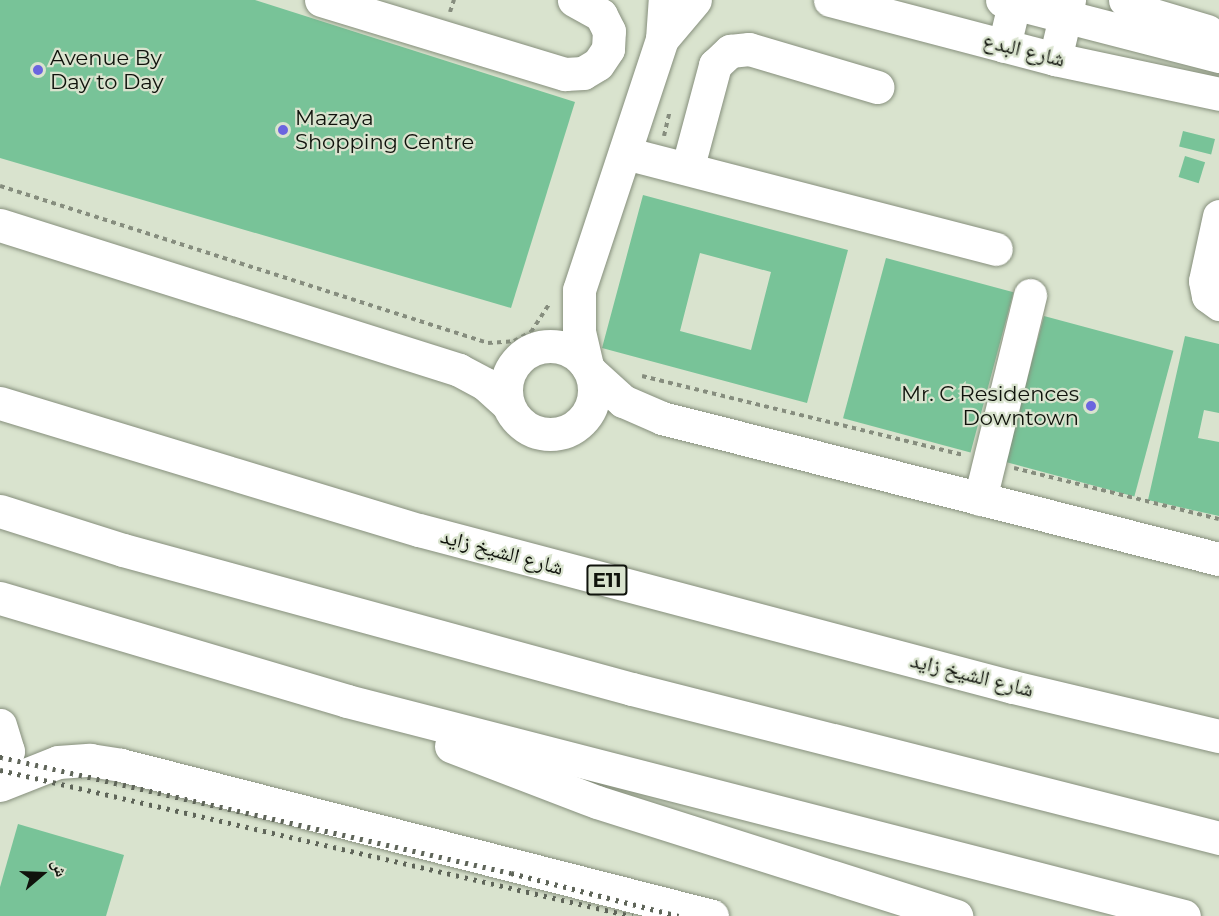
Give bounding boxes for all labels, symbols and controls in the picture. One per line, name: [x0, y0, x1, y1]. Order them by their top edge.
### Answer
street label: شارع البدع: [980, 28, 1068, 72]
place label: Avenue By Day to Day: [50, 45, 164, 95]
marker: Avenue By Day to Day: [31, 63, 45, 77]
place label: Mazaya Shopping Centre: [295, 105, 474, 155]
marker: Mazaya Shopping Centre: [276, 123, 290, 137]
place label: Mr. C Residences Downtown: [901, 381, 1079, 431]
marker: Mr. C Residences Downtown: [1084, 399, 1098, 413]
street label: شارع الشيخ زايد: [438, 524, 566, 580]
road number: E11: [586, 563, 628, 597]
street label: شارع الشيخ زايد: [908, 648, 1036, 702]
north arrow: [12, 844, 72, 904]
text: ش: [48, 857, 71, 879]

